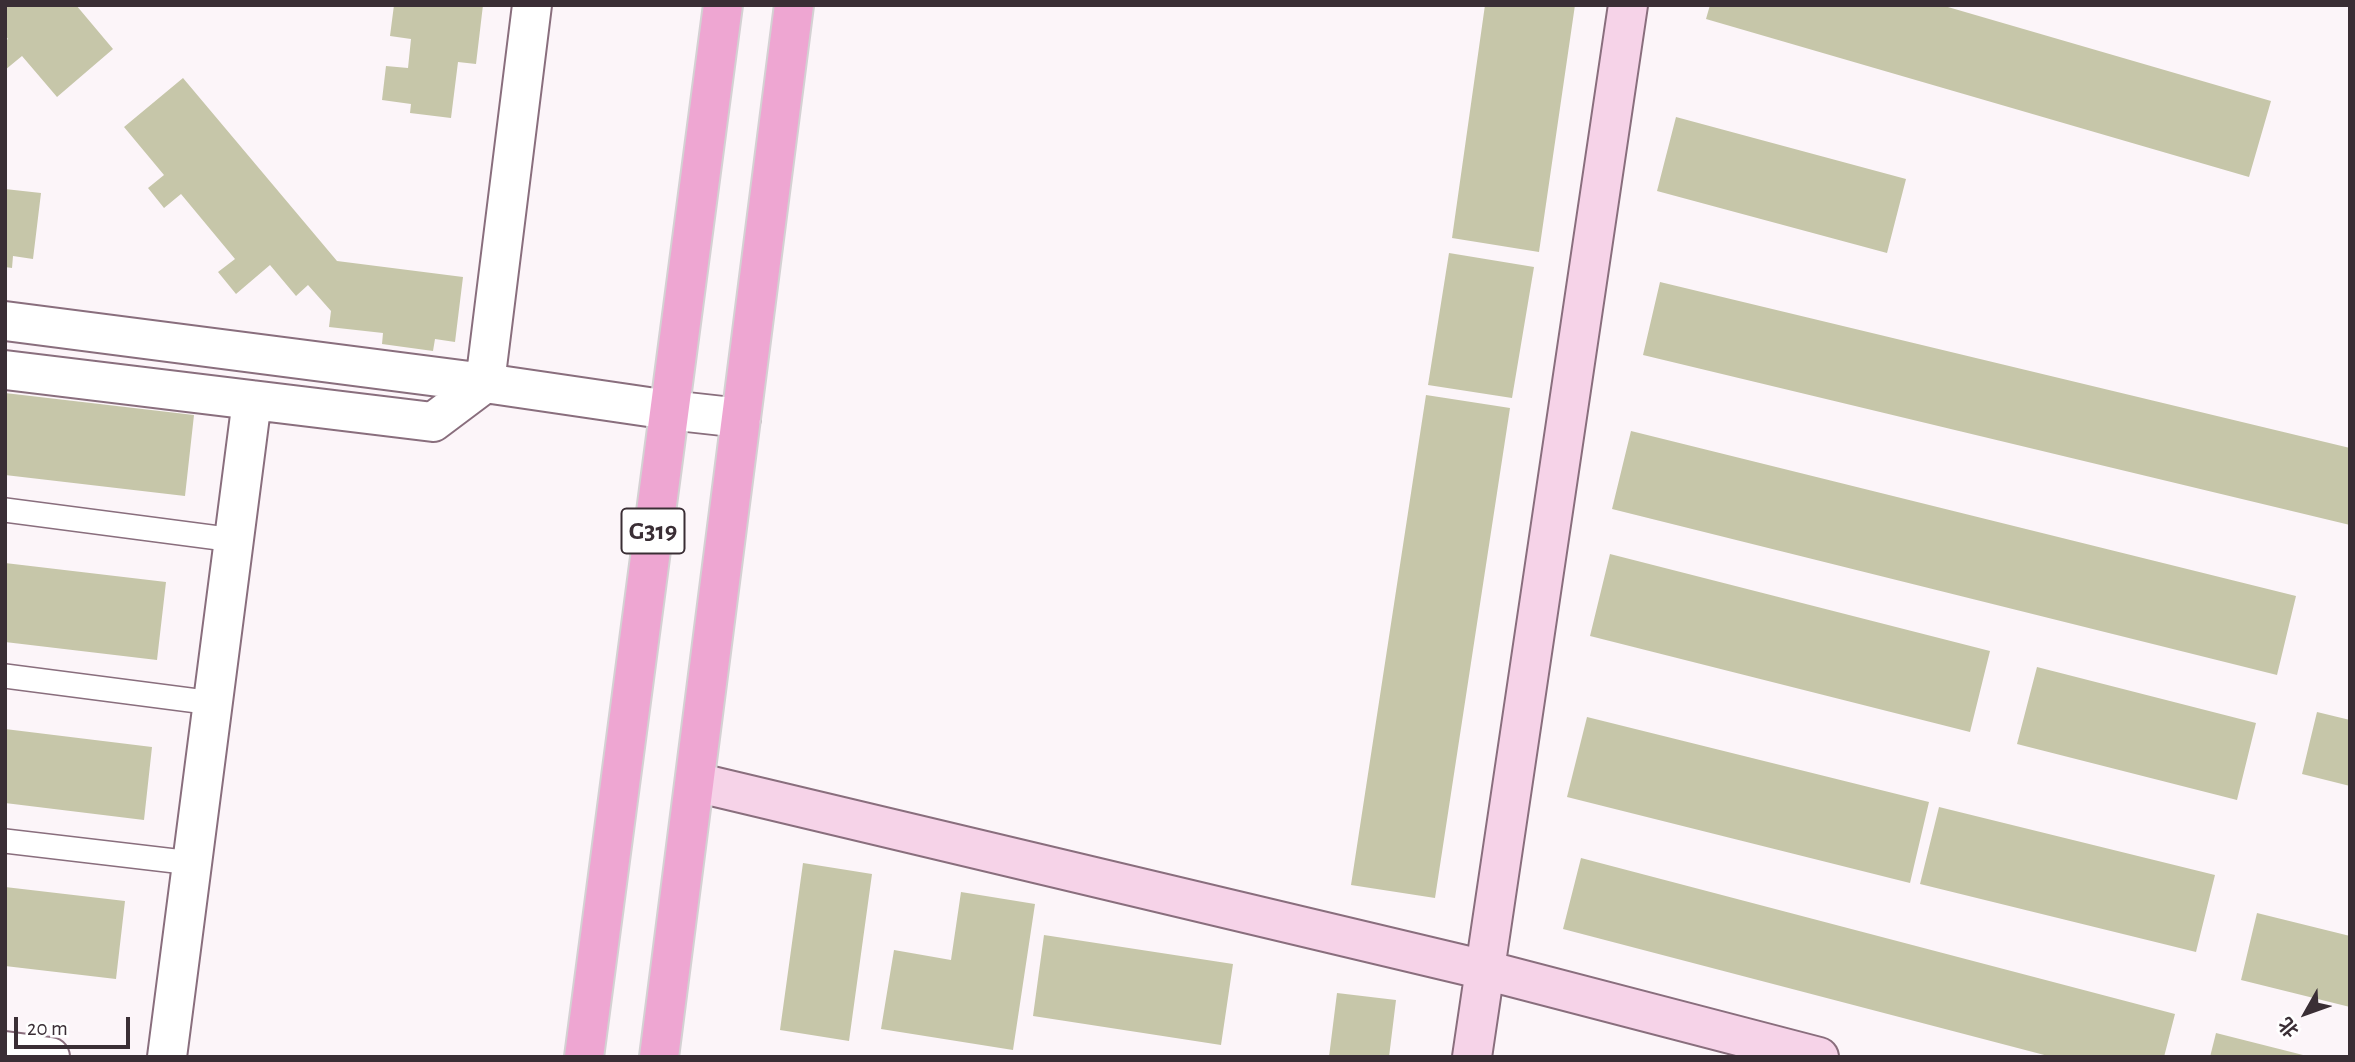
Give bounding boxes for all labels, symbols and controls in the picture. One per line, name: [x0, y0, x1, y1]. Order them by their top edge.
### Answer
road number: G319: [622, 509, 684, 554]
north arrow: [2271, 978, 2341, 1048]
scale bar: [18, 1002, 133, 1046]
text: 北: [2276, 1013, 2303, 1040]
text: 20 m: [27, 1018, 68, 1039]

